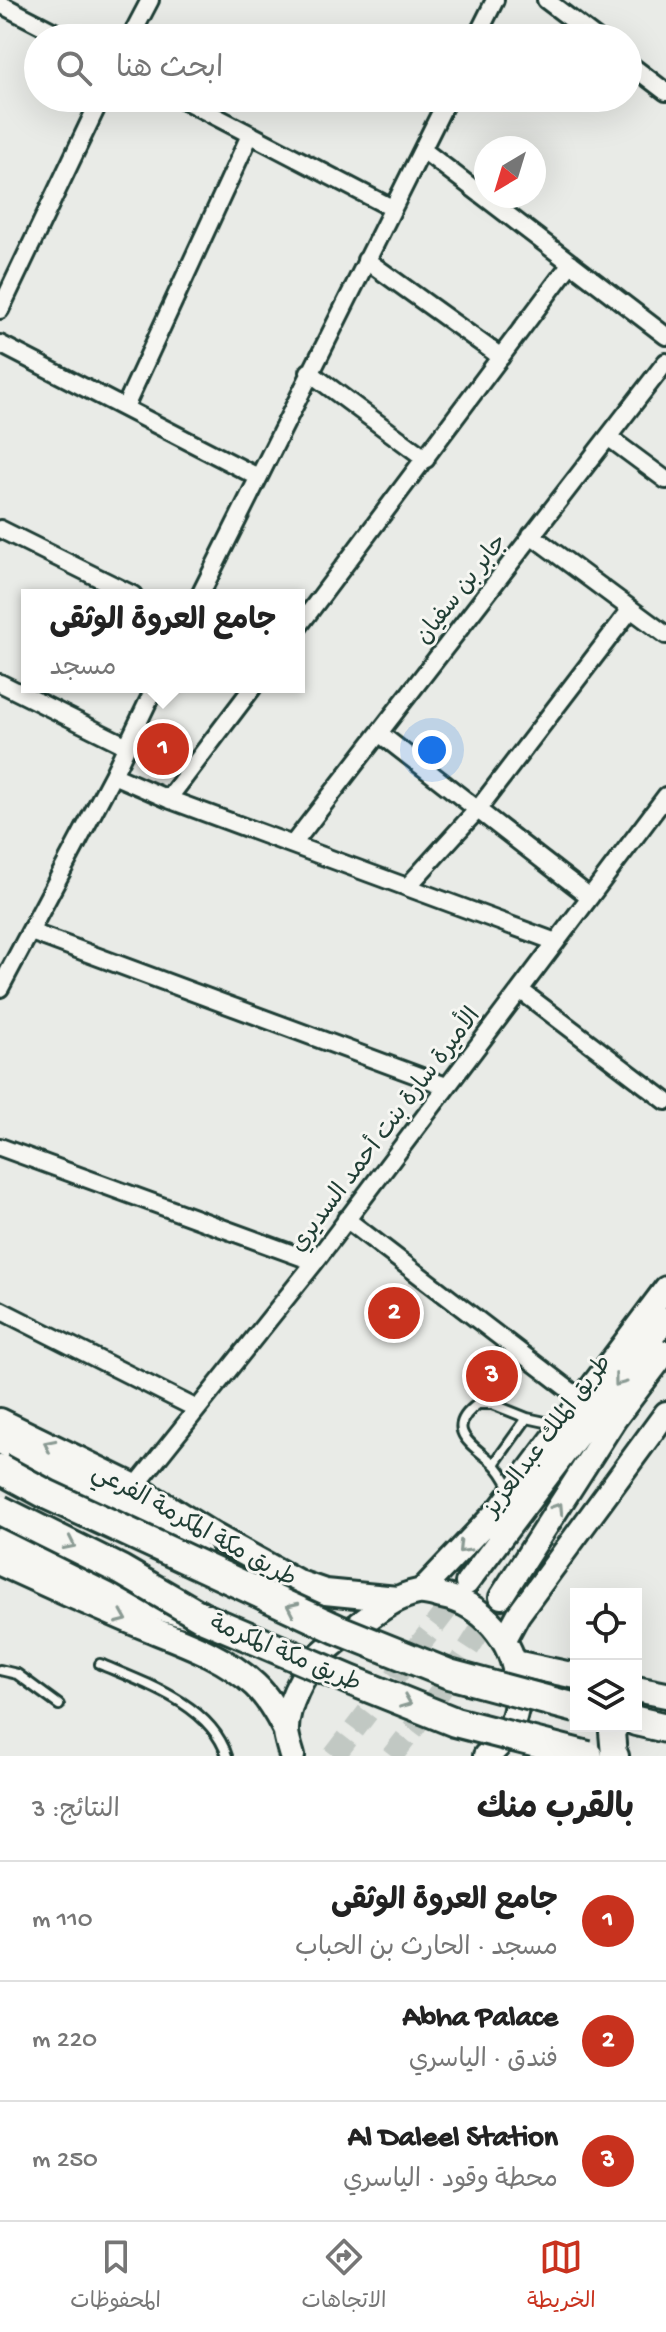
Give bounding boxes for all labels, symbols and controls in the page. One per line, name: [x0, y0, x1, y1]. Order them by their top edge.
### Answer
search box: [24, 24, 642, 112]
icon: search: [52, 46, 96, 90]
text: ابحث هنا: [116, 53, 223, 88]
north arrow: [474, 136, 546, 208]
street label: جابر بن سفيان: [411, 529, 515, 651]
popup: [21, 589, 305, 693]
text: جامع العروة الوثقى: [50, 605, 276, 640]
text: مسجد: [50, 654, 116, 685]
pin: 1: [137, 719, 189, 779]
your location: [412, 730, 452, 770]
street label: الأميرة سارة بنت أحمد السديري: [281, 1000, 488, 1259]
pin: 2: [368, 1283, 420, 1343]
pin: 3: [466, 1346, 518, 1406]
street label: طريق الملك عبدالعزيز: [477, 1350, 619, 1526]
one-way arrow: [615, 1373, 629, 1387]
one-way arrow: [43, 1439, 58, 1455]
street label: طريق مكة المكرمة الفرعي: [85, 1459, 300, 1598]
one-way arrow: [548, 1502, 563, 1516]
one-way arrow: [61, 1535, 76, 1550]
one-way arrow: [458, 1538, 472, 1553]
map controls: [570, 1588, 642, 1732]
button: locate: [570, 1588, 642, 1660]
one-way arrow: [285, 1602, 300, 1618]
one-way arrow: [114, 1608, 128, 1624]
street label: طريق مكة المكرمة: [204, 1610, 365, 1700]
button: layers: [570, 1660, 642, 1732]
one-way arrow: [398, 1692, 412, 1709]
text: بالقرب منك: [477, 1791, 634, 1831]
text: النتائج: 3: [32, 1796, 120, 1827]
text: جامع العروة الوثقى: [331, 1885, 558, 1920]
text: 110 m: [32, 1906, 92, 1937]
text: 1: [603, 1906, 613, 1937]
text: مسجد · الحارث بن الحباب: [295, 1934, 558, 1965]
text: Abha Palace: [402, 2002, 558, 2037]
text: 220 m: [32, 2026, 97, 2057]
text: 2: [602, 2026, 614, 2057]
text: فندق · الياسري: [409, 2046, 558, 2077]
text: Al Daleel Station: [348, 2122, 558, 2157]
text: 250 m: [32, 2146, 98, 2177]
text: 3: [601, 2146, 615, 2177]
text: محطة وقود · الياسري: [343, 2166, 558, 2197]
tab: المحفوظات: [70, 2235, 161, 2319]
tab: الاتجاهات: [302, 2235, 386, 2319]
tab: الخريطة: [527, 2235, 596, 2319]

